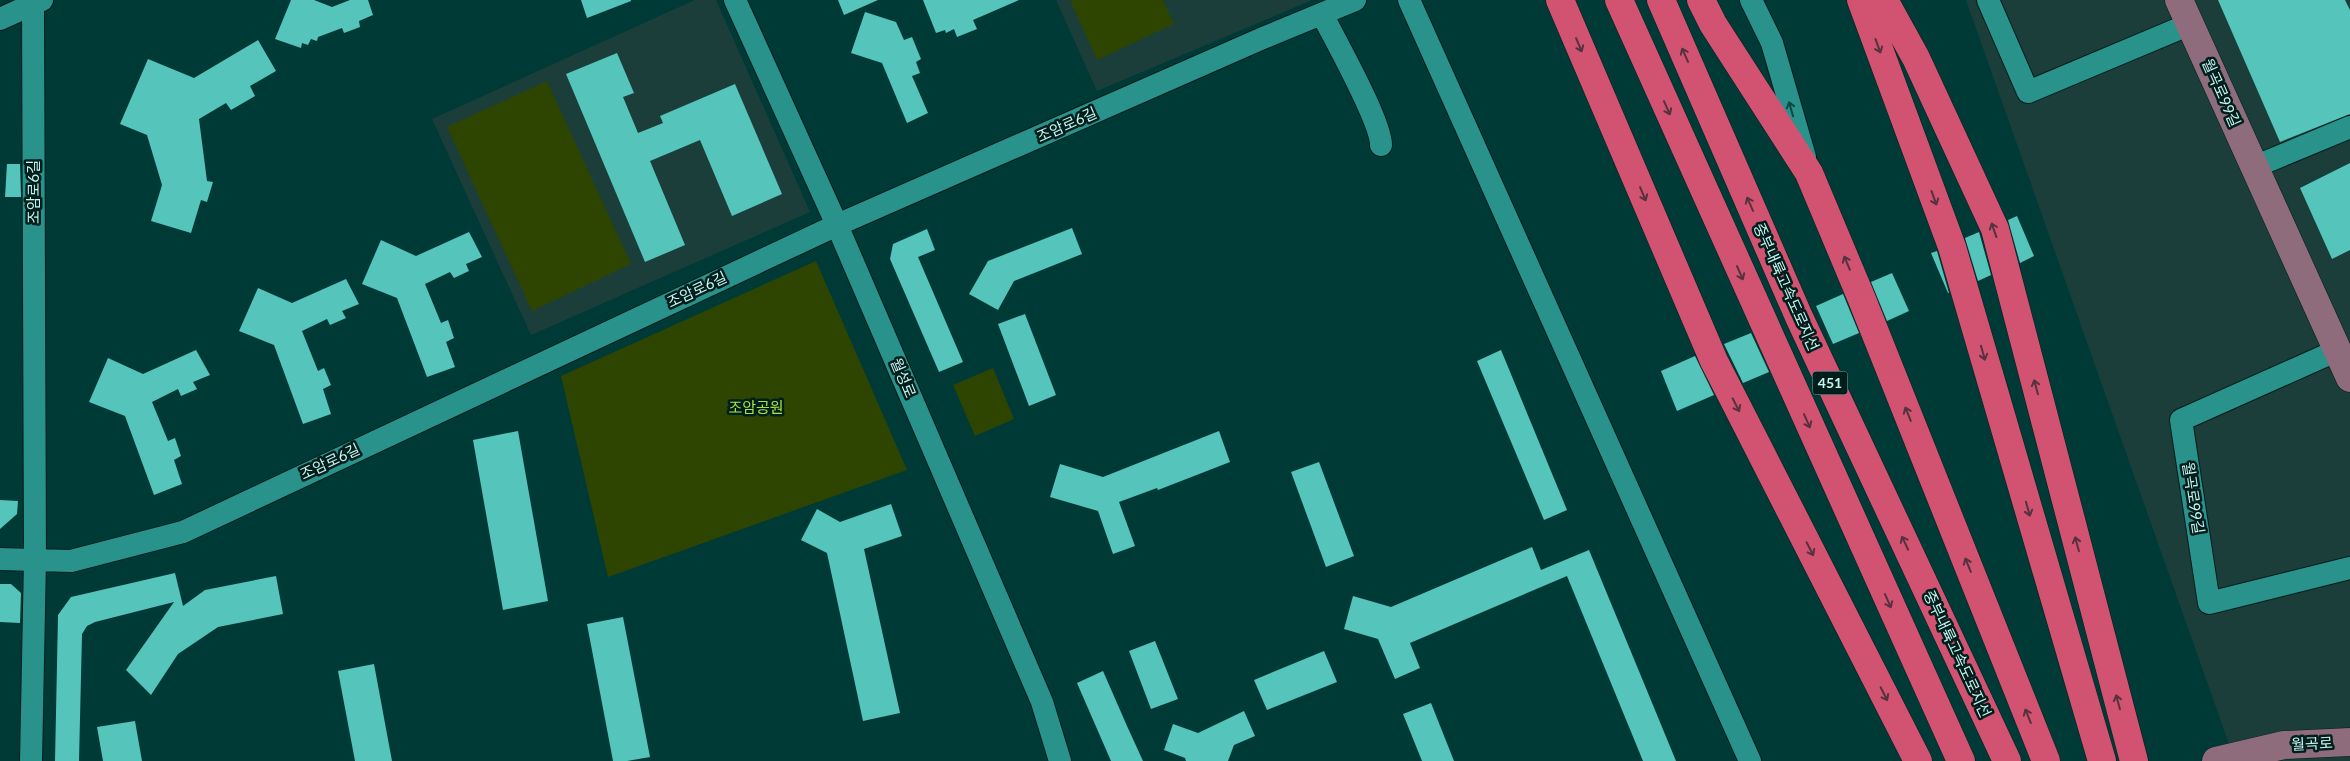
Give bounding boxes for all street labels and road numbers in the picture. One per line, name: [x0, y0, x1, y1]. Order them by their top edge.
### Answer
street label: 월곡로99길: [2199, 56, 2245, 129]
street label: 조암로6길: [1034, 103, 1099, 145]
street label: 조암로6길: [24, 160, 42, 224]
street label: 중부내륙고속도로지선: [1751, 220, 1823, 353]
street label: 조암로6길: [664, 267, 729, 311]
street label: 월성로: [888, 355, 920, 400]
road number: 451: [1812, 372, 1848, 394]
street label: 조암로6길: [297, 439, 362, 483]
street label: 월곡로99길: [2179, 461, 2209, 535]
street label: 중부내륙고속도로지선: [1921, 587, 1995, 720]
street label: 월곡로: [2291, 733, 2333, 753]

